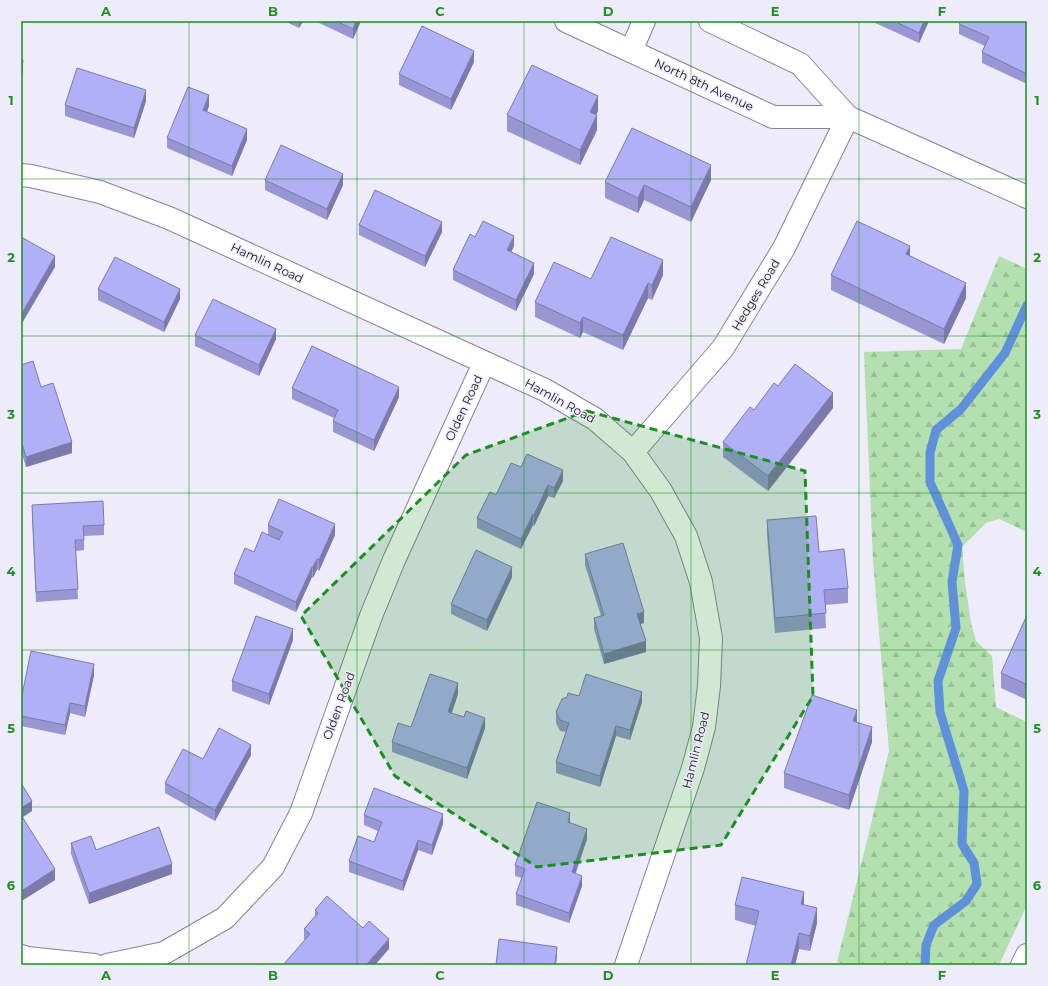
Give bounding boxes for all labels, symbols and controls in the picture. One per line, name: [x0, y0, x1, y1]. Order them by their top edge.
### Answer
text: A: [100, 3, 112, 19]
text: B: [268, 3, 278, 19]
text: C: [435, 3, 445, 19]
text: D: [603, 3, 614, 19]
text: E: [771, 3, 780, 19]
text: F: [938, 3, 946, 19]
street label: North 8th Avenue: [652, 55, 756, 114]
text: 1: [8, 92, 14, 108]
text: 1: [1034, 92, 1040, 108]
street label: Hamlin Road: [228, 239, 306, 286]
text: 2: [7, 249, 15, 265]
text: 2: [1033, 249, 1041, 265]
street label: Hedges Road: [728, 256, 783, 333]
street label: Olden Road: [442, 372, 485, 443]
street label: Hamlin Road: [522, 375, 598, 426]
text: 3: [6, 406, 15, 422]
text: 3: [1032, 406, 1041, 422]
text: 4: [7, 563, 16, 579]
text: 4: [1033, 563, 1042, 579]
street label: Olden Road: [319, 670, 358, 742]
street label: Hamlin Road: [679, 710, 712, 790]
text: 5: [7, 720, 15, 736]
text: 5: [1033, 720, 1041, 736]
text: 6: [7, 877, 16, 893]
text: 6: [1033, 877, 1042, 893]
text: A: [100, 967, 112, 983]
text: B: [268, 967, 278, 983]
text: C: [435, 967, 445, 983]
text: D: [603, 967, 614, 983]
text: E: [771, 967, 780, 983]
text: F: [938, 967, 946, 983]

